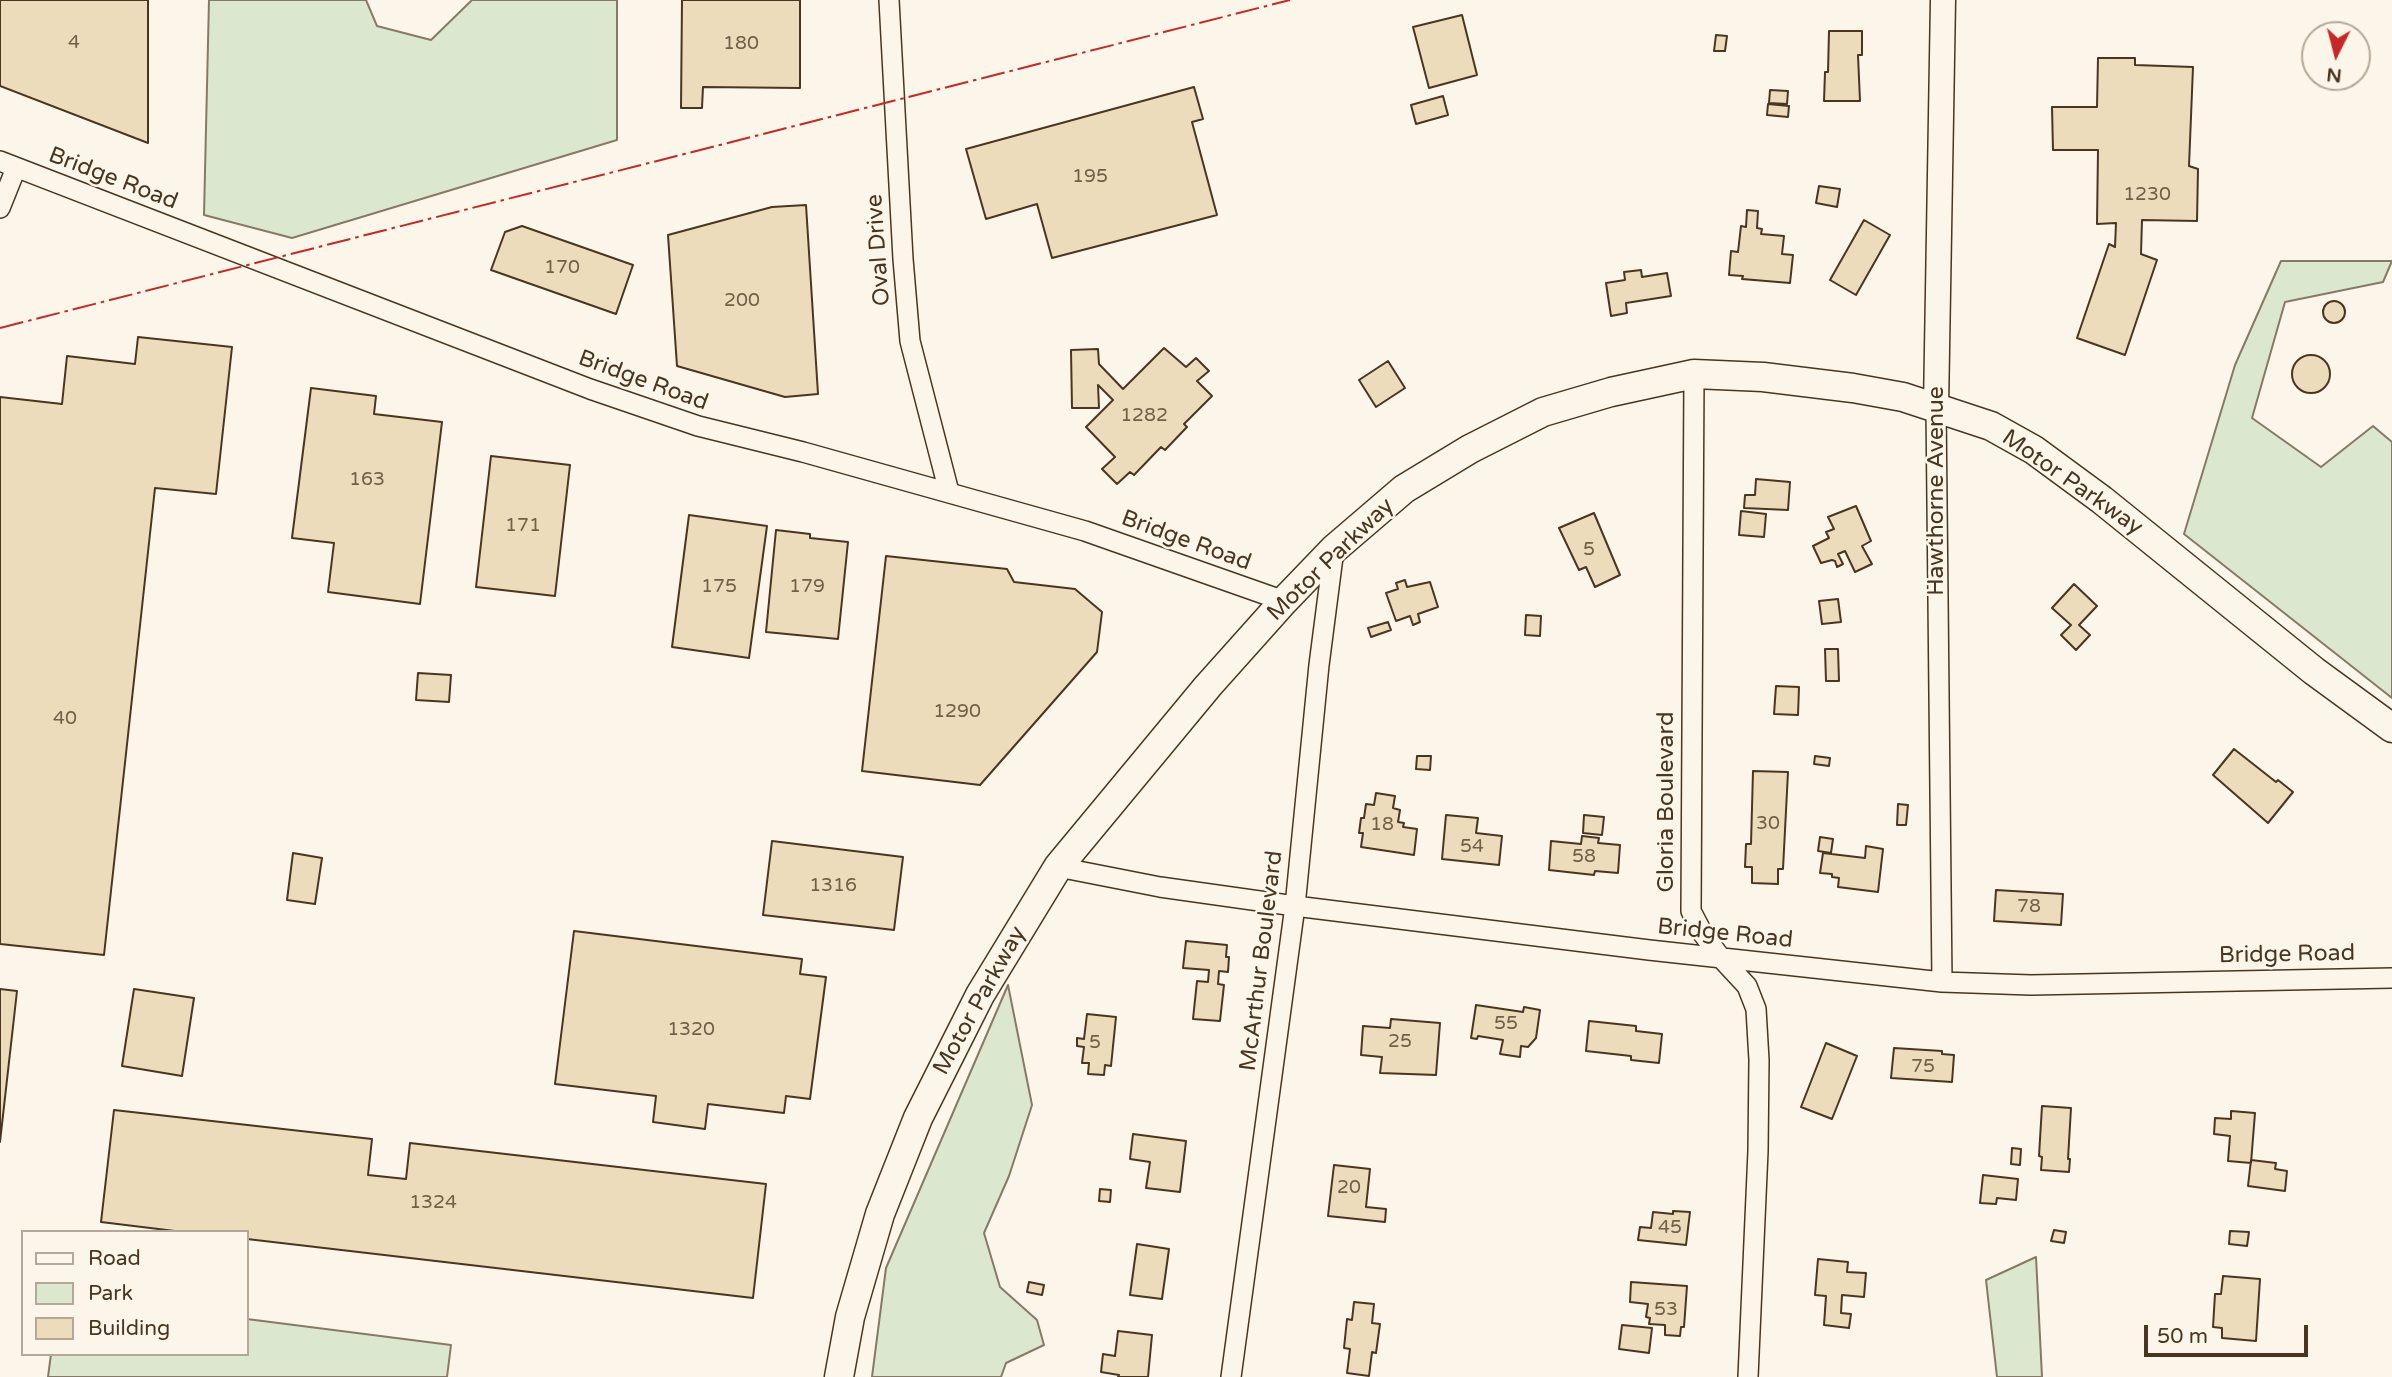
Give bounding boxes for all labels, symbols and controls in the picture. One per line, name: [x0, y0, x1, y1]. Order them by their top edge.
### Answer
north arrow: [2301, 21, 2371, 91]
house number: 4: [68, 32, 80, 54]
house number: 180: [723, 33, 759, 55]
text: N: [2325, 63, 2343, 87]
street label: Bridge Road: [45, 142, 181, 216]
house number: 195: [1072, 166, 1108, 188]
house number: 1230: [2123, 184, 2171, 206]
street label: Oval Drive: [861, 193, 897, 307]
house number: 170: [544, 257, 580, 279]
house number: 200: [724, 290, 760, 312]
street label: Bridge Road: [574, 345, 712, 417]
street label: Hawthorne Avenue: [1923, 386, 1951, 596]
house number: 1282: [1120, 405, 1168, 427]
street label: Motor Parkway: [1996, 424, 2148, 542]
house number: 163: [349, 469, 385, 491]
street label: Motor Parkway: [1262, 493, 1400, 627]
street label: Bridge Road: [1117, 505, 1255, 577]
house number: 171: [505, 515, 541, 537]
house number: 5: [1583, 539, 1595, 561]
house number: 175: [701, 576, 737, 598]
house number: 179: [789, 576, 825, 598]
house number: 1290: [933, 701, 981, 723]
house number: 40: [53, 708, 77, 730]
street label: Gloria Boulevard: [1653, 712, 1681, 892]
house number: 30: [1756, 813, 1780, 835]
house number: 18: [1370, 814, 1394, 836]
house number: 54: [1460, 836, 1484, 858]
house number: 58: [1572, 846, 1596, 868]
street label: McArthur Boulevard: [1235, 849, 1289, 1073]
house number: 1316: [809, 875, 857, 897]
house number: 78: [2017, 896, 2041, 918]
street label: Bridge Road: [1656, 913, 1794, 955]
street label: Motor Parkway: [928, 922, 1032, 1080]
street label: Bridge Road: [2219, 940, 2355, 970]
house number: 55: [1494, 1013, 1518, 1035]
house number: 1320: [667, 1019, 715, 1041]
house number: 25: [1388, 1031, 1412, 1053]
house number: 5: [1089, 1032, 1101, 1054]
house number: 75: [1911, 1056, 1935, 1078]
house number: 20: [1337, 1177, 1361, 1199]
house number: 1324: [409, 1192, 457, 1214]
house number: 45: [1658, 1217, 1682, 1239]
legend: [21, 1230, 248, 1356]
text: Road: [88, 1246, 141, 1271]
text: Park: [88, 1281, 133, 1306]
house number: 53: [1654, 1299, 1678, 1321]
scale bar: [2147, 1310, 2312, 1354]
text: Building: [88, 1316, 170, 1341]
text: 50 m: [2157, 1324, 2208, 1349]

